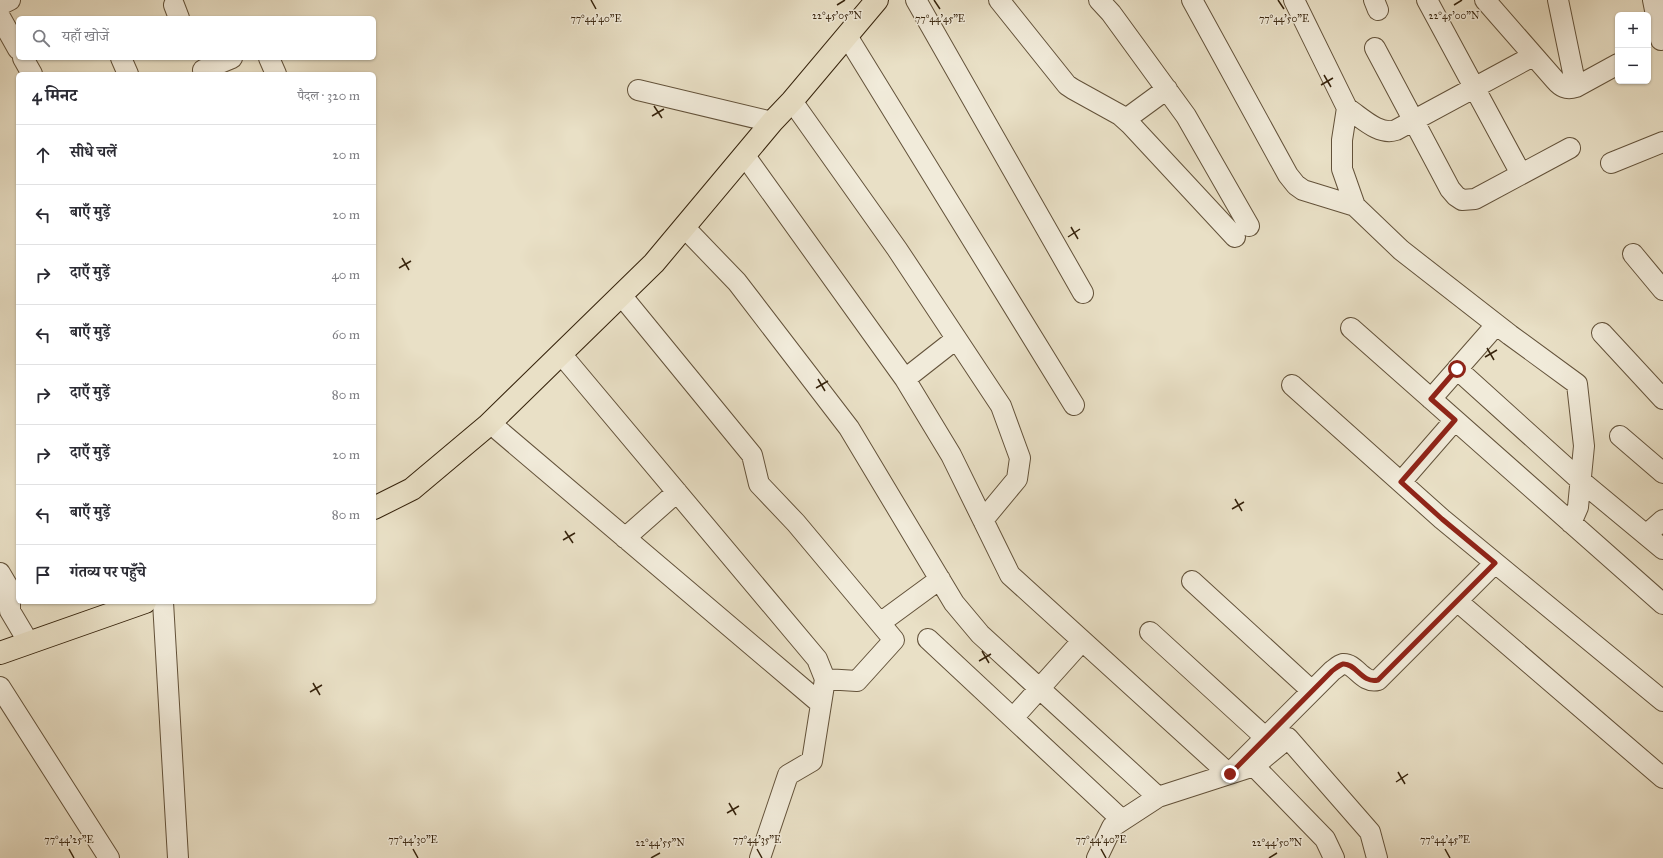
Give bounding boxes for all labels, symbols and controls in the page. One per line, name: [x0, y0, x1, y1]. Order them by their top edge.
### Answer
text: 22°45'05"N: [812, 10, 862, 22]
text: 22°45'00"N: [1429, 10, 1480, 22]
map controls: [1615, 12, 1651, 84]
button: +: [1615, 12, 1651, 48]
text: 77°44'40"E: [570, 13, 622, 25]
text: 77°44'45"E: [915, 13, 965, 25]
text: 77°44'50"E: [1259, 13, 1309, 25]
search box: [16, 16, 376, 60]
icon: search: [30, 27, 52, 49]
text: यहाँ खोजें: [62, 27, 109, 45]
button: −: [1615, 48, 1651, 84]
text: 4 मिनट: [32, 85, 77, 106]
text: पैदल · 320 m: [297, 88, 360, 104]
text: सीधे चलें: [70, 143, 117, 161]
icon: ahead: [32, 144, 54, 166]
text: 20 m: [332, 147, 360, 163]
text: बाएँ मुड़ें: [70, 203, 110, 221]
icon: left: [32, 204, 54, 226]
text: 20 m: [332, 207, 360, 223]
text: दाएँ मुड़ें: [70, 263, 110, 281]
icon: right: [32, 264, 54, 286]
text: 40 m: [331, 267, 360, 283]
text: बाएँ मुड़ें: [70, 323, 110, 341]
icon: left: [32, 324, 54, 346]
text: 60 m: [332, 327, 360, 343]
route start: [1448, 360, 1466, 378]
text: दाएँ मुड़ें: [70, 383, 110, 401]
icon: right: [32, 384, 54, 406]
text: 80 m: [332, 387, 360, 403]
text: दाएँ मुड़ें: [70, 443, 110, 461]
icon: right: [32, 444, 54, 466]
text: 20 m: [332, 447, 360, 463]
text: बाएँ मुड़ें: [70, 503, 110, 521]
icon: left: [32, 504, 54, 526]
text: 80 m: [332, 507, 360, 523]
text: गंतव्य पर पहुँचे: [70, 563, 146, 581]
icon: arrive: [32, 564, 54, 586]
route end: [1221, 765, 1239, 783]
text: 77°44'25"E: [44, 834, 94, 846]
text: 77°44'30"E: [388, 834, 438, 846]
text: 77°44'35"E: [733, 834, 781, 846]
text: 77°44'40"E: [1075, 834, 1127, 846]
text: 77°44'45"E: [1420, 834, 1470, 846]
text: 22°44'55"N: [635, 837, 685, 849]
text: 22°44'50"N: [1252, 837, 1303, 849]

